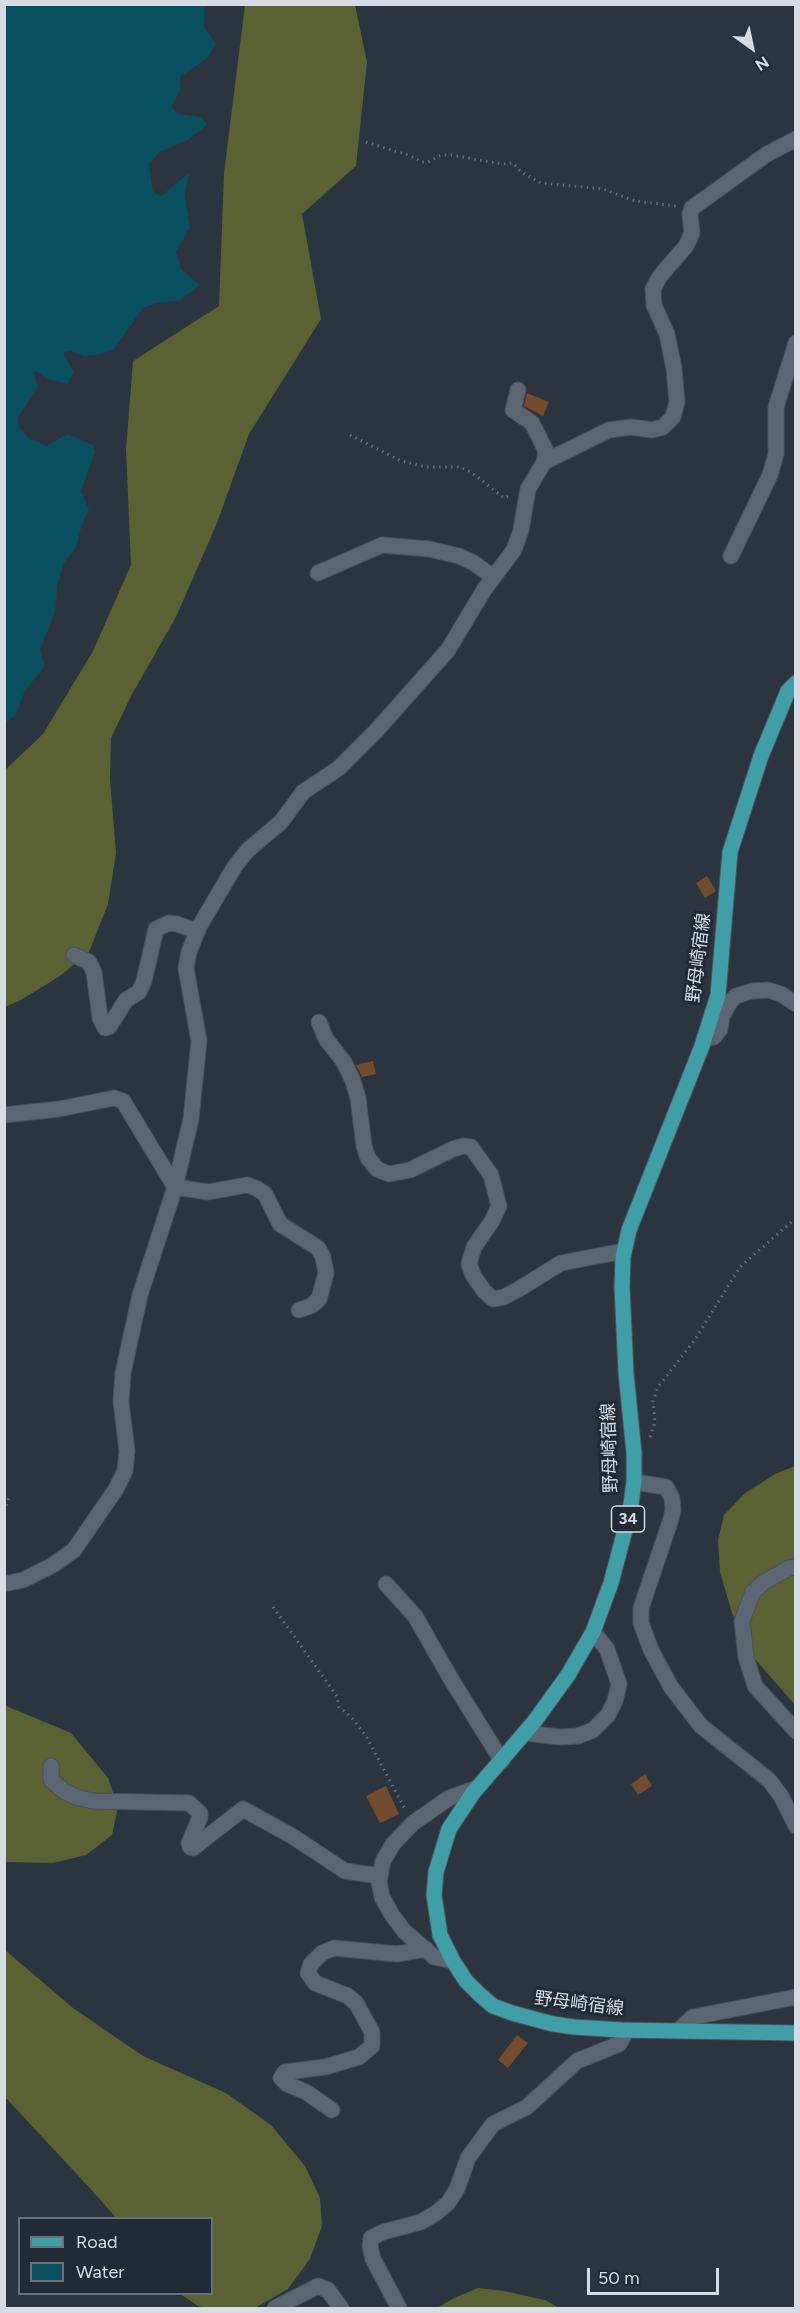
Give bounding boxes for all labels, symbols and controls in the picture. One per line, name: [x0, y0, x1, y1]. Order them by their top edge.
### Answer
north arrow: [722, 18, 782, 78]
text: N: [752, 52, 772, 75]
street label: 野母崎宿線: [683, 912, 715, 1004]
street label: 野母崎宿線: [598, 1403, 622, 1493]
road number: 34: [612, 1506, 644, 1532]
street label: 野母崎宿線: [533, 1988, 625, 2020]
legend: [18, 2217, 213, 2295]
text: Road: [76, 2231, 117, 2253]
scale bar: [590, 2256, 722, 2294]
text: Water: [76, 2261, 124, 2283]
text: 50 m: [598, 2267, 640, 2289]

